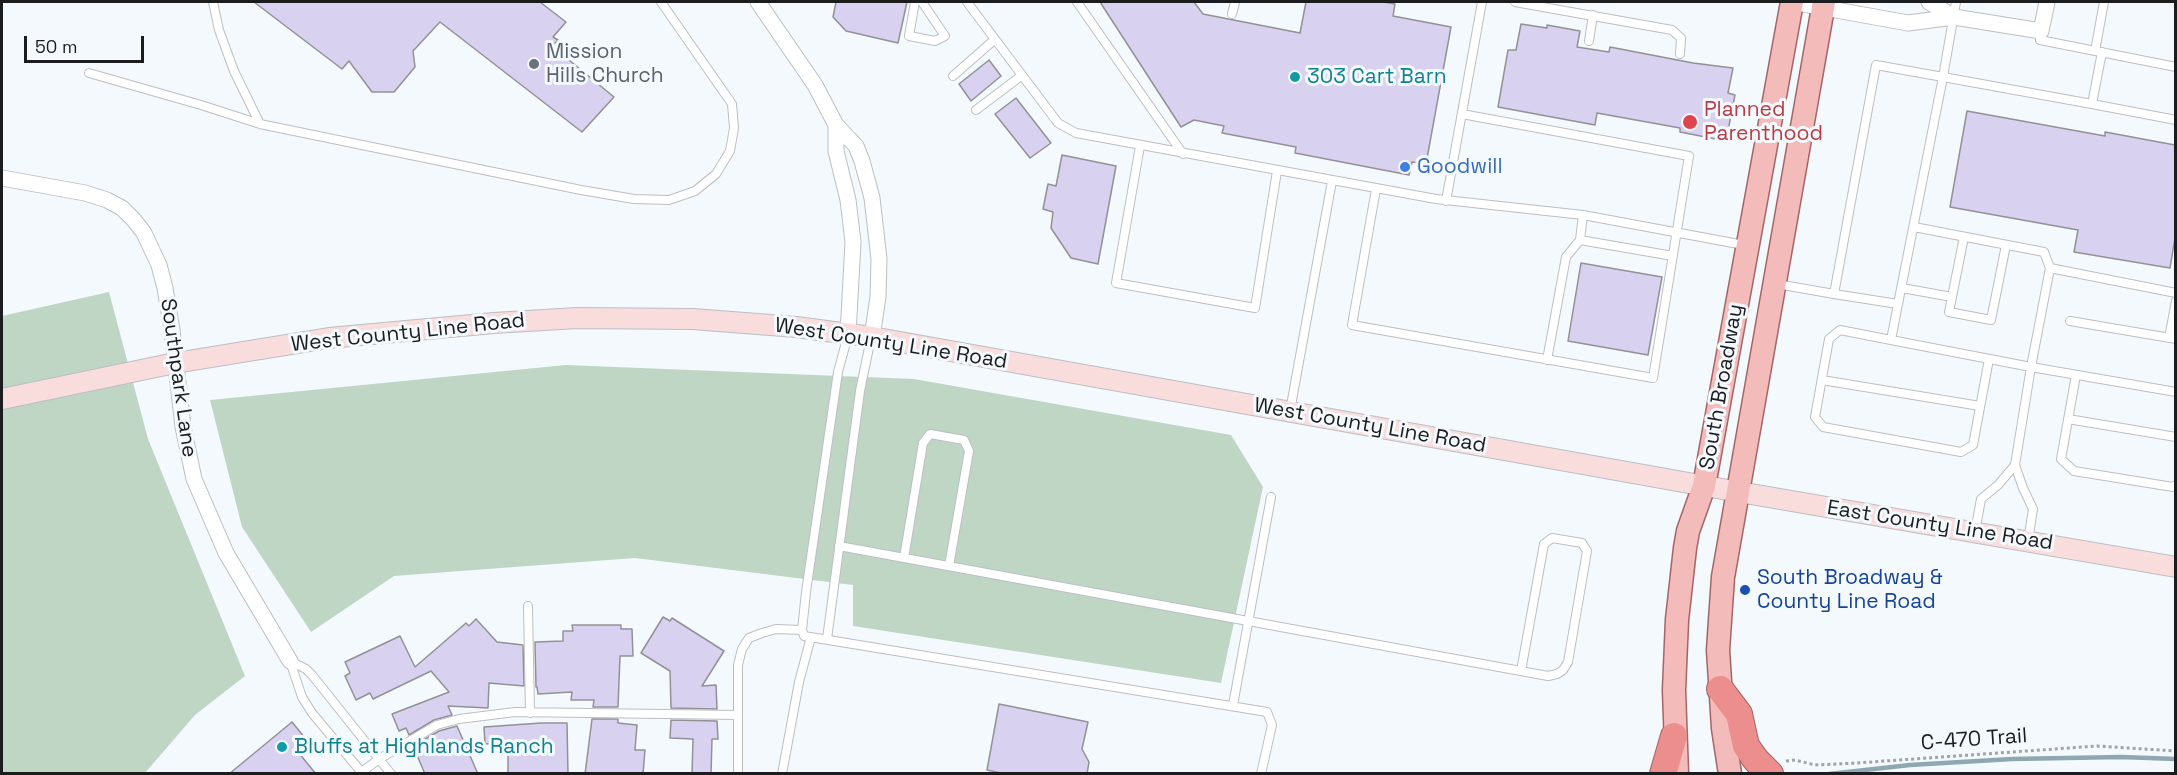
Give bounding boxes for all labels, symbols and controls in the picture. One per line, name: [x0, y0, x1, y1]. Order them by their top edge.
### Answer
scale bar: [27, 24, 147, 62]
text: 50 m: [35, 35, 77, 58]
place label: Mission Hills Church: [546, 39, 664, 89]
marker: Mission Hills Church: [527, 57, 541, 71]
place label: 303 Cart Barn: [1307, 64, 1447, 90]
marker: 303 Cart Barn: [1288, 70, 1302, 84]
place label: Planned Parenthood: [1704, 97, 1823, 147]
marker: Planned Parenthood: [1681, 113, 1699, 131]
place label: Goodwill: [1417, 154, 1503, 180]
marker: Goodwill: [1398, 160, 1412, 174]
street label: Southpark Lane: [154, 297, 202, 459]
street label: South Broadway: [1695, 302, 1749, 472]
street label: West County Line Road: [290, 308, 526, 358]
street label: West County Line Road: [773, 313, 1009, 375]
street label: West County Line Road: [1252, 393, 1488, 459]
street label: East County Line Road: [1825, 496, 2055, 556]
place label: South Broadway & County Line Road: [1757, 565, 1943, 615]
marker: South Broadway & County Line Road: [1738, 583, 1752, 597]
street label: C-470 Trail: [1920, 724, 2028, 756]
place label: Bluffs at Highlands Ranch: [294, 734, 554, 760]
marker: Bluffs at Highlands Ranch: [275, 740, 289, 754]

